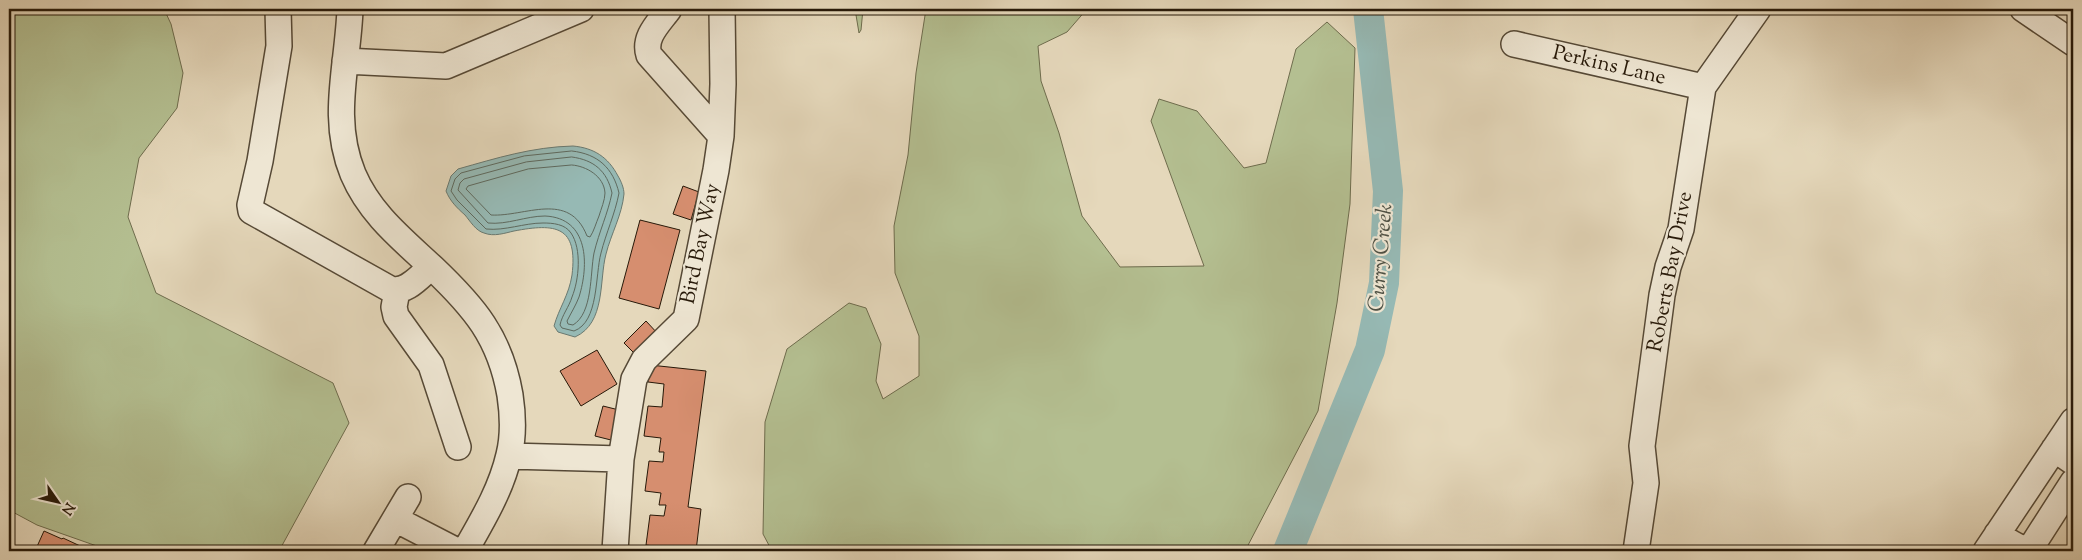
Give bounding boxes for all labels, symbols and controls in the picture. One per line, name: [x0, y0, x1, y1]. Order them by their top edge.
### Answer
street label: Perkins Lane: [1549, 38, 1669, 94]
street label: Bird Bay Way: [674, 180, 729, 307]
street label: Roberts Bay Drive: [1641, 189, 1701, 355]
water label: Curry Creek: [1361, 203, 1403, 313]
north arrow: [32, 478, 82, 528]
text: N: [56, 498, 79, 518]

